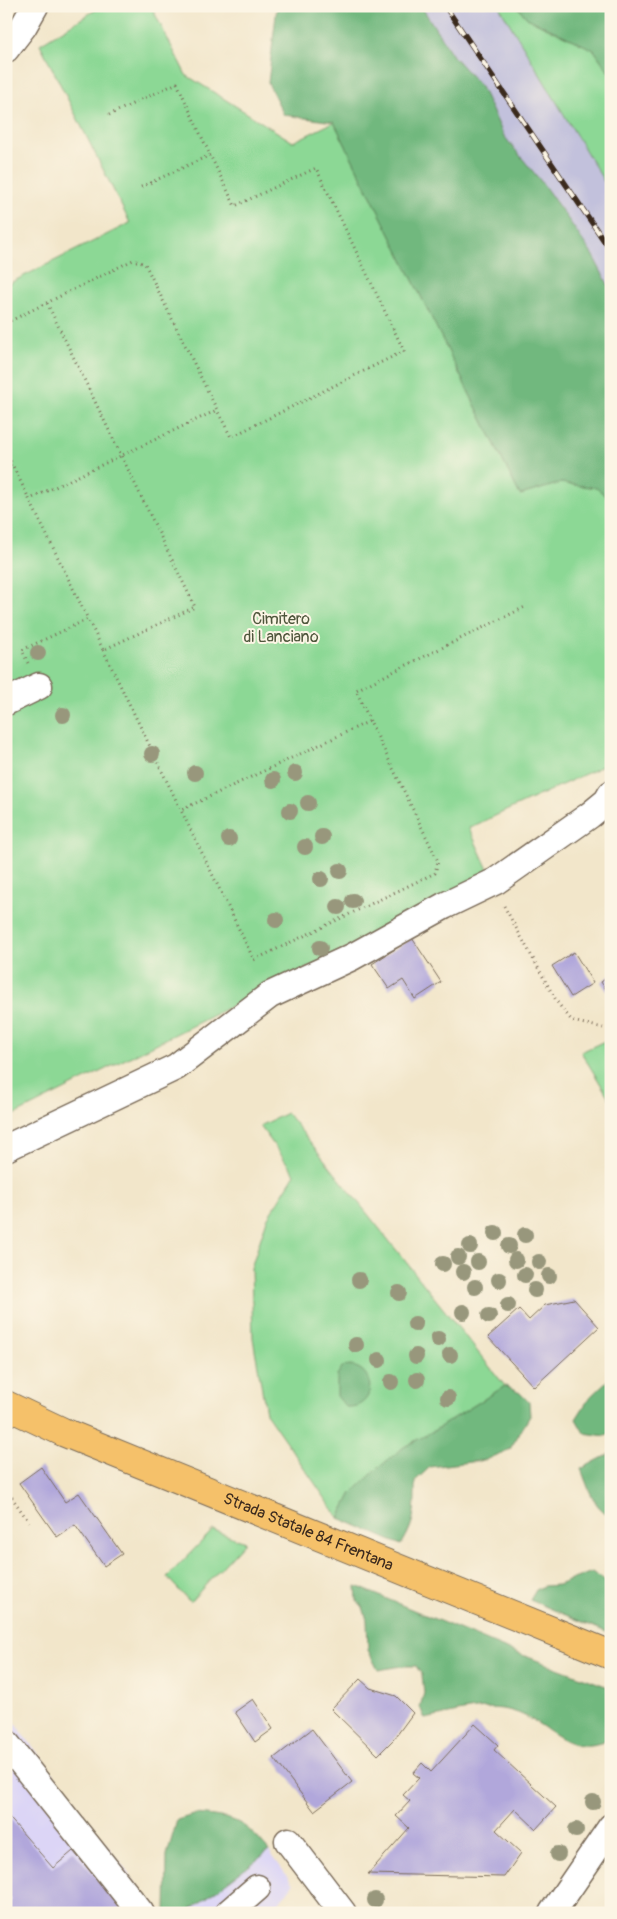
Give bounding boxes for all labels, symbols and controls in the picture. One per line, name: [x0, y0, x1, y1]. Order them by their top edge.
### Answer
park label: Cimitero di Lanciano: [243, 609, 319, 647]
street label: Strada Statale 84 Frentana: [220, 1488, 396, 1575]

